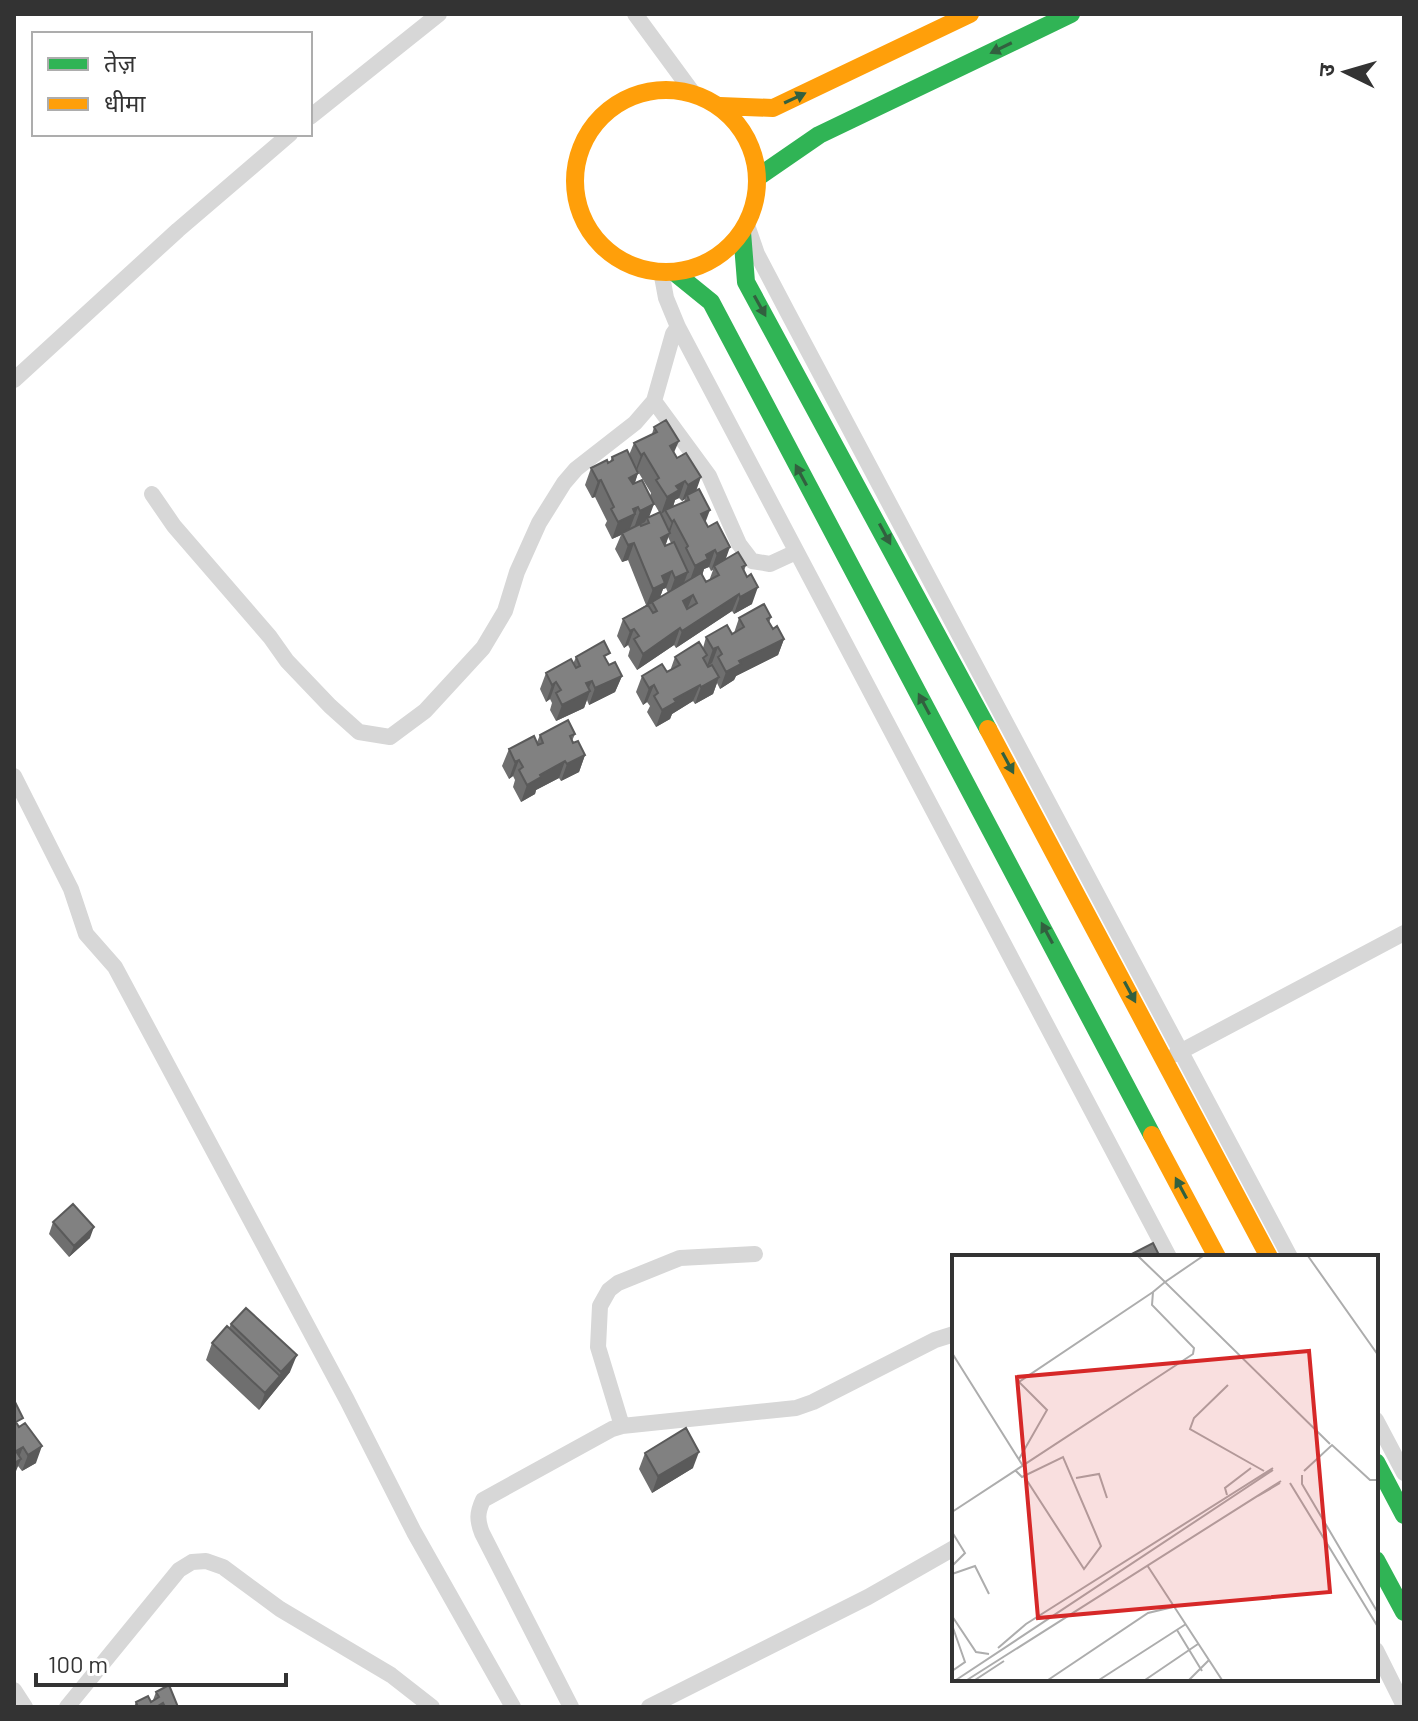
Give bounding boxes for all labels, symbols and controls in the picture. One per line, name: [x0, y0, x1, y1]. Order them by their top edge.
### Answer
legend: [32, 32, 312, 136]
north arrow: [1306, 32, 1386, 112]
one-way arrow: [989, 41, 1012, 55]
text: तेज़: [104, 48, 137, 77]
text: उ: [1312, 62, 1339, 78]
text: धीमा: [104, 88, 146, 117]
one-way arrow: [784, 91, 807, 105]
one-way arrow: [752, 295, 766, 317]
one-way arrow: [794, 463, 808, 486]
one-way arrow: [877, 523, 891, 545]
one-way arrow: [917, 693, 931, 715]
one-way arrow: [1000, 752, 1014, 774]
one-way arrow: [1040, 922, 1054, 944]
one-way arrow: [1124, 981, 1137, 1004]
one-way arrow: [1174, 1177, 1188, 1199]
inset map: [952, 1255, 1378, 1681]
scale bar: [36, 1637, 286, 1687]
text: 100 m: [48, 1649, 108, 1678]

